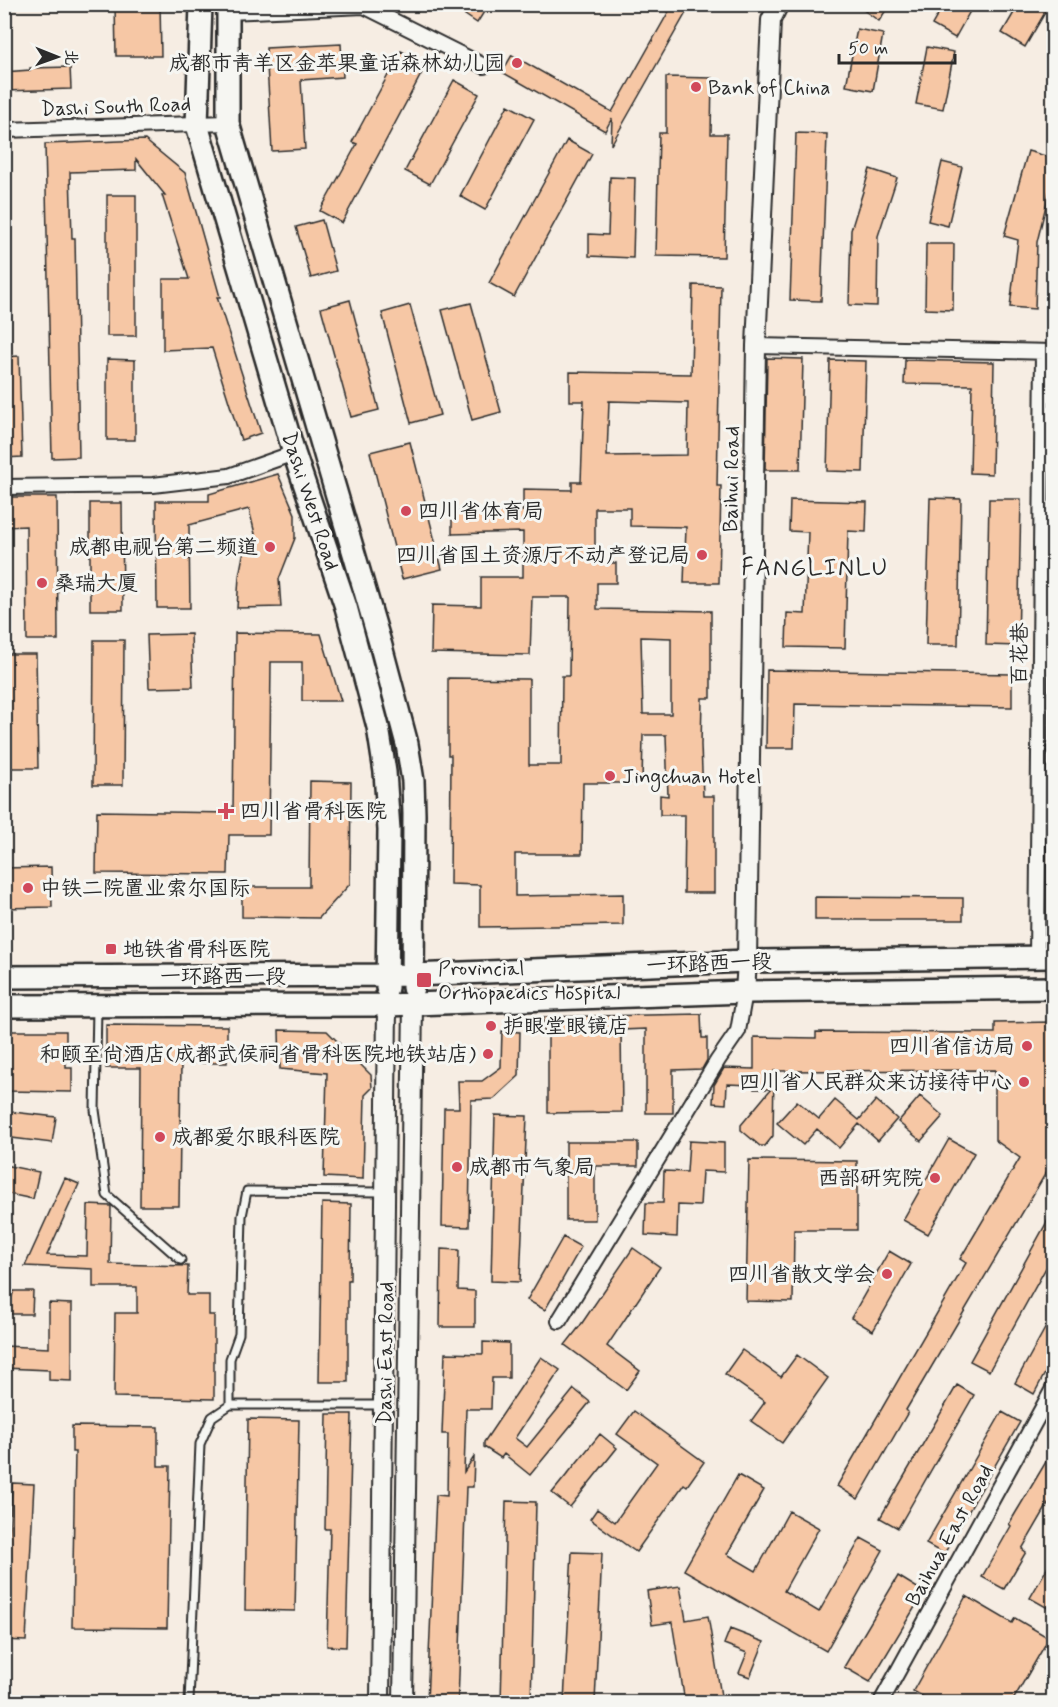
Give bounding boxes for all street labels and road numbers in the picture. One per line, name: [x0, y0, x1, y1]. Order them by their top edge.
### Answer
street label: Dashi South Road: [40, 90, 192, 124]
street label: Baihui Road: [717, 426, 747, 533]
street label: Dashi West Road: [274, 429, 346, 574]
street label: 百花巷: [1005, 622, 1035, 686]
street label: 一环路西一段: [646, 948, 772, 980]
street label: 一环路西一段: [160, 963, 286, 991]
street label: Dashi East Road: [371, 1281, 401, 1425]
street label: Baihua East Road: [899, 1460, 1000, 1611]

